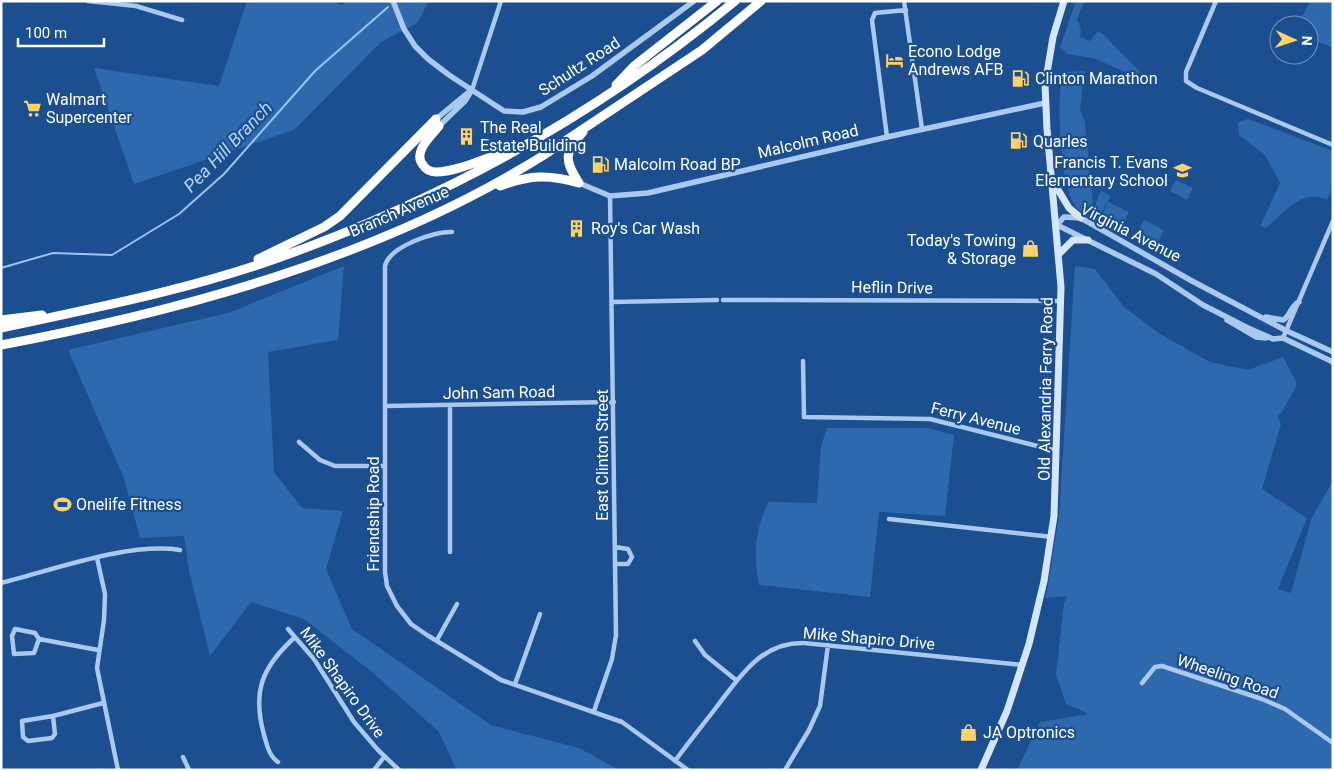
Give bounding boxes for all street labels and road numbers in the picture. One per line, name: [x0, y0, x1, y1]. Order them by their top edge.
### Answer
street label: Schultz Road: [535, 33, 624, 100]
street label: Malcolm Road: [756, 121, 860, 162]
street label: Branch Avenue: [347, 182, 452, 241]
street label: Virginia Avenue: [1077, 199, 1184, 266]
street label: Heflin Drive: [851, 277, 933, 298]
street label: Old Alexandria Ferry Road: [1034, 297, 1057, 481]
street label: John Sam Road: [443, 382, 555, 403]
street label: East Clinton Street: [593, 389, 612, 521]
street label: Ferry Avenue: [929, 398, 1023, 439]
street label: Friendship Road: [364, 457, 383, 571]
street label: Mike Shapiro Drive: [296, 623, 389, 741]
street label: Mike Shapiro Drive: [802, 623, 936, 654]
street label: Wheeling Road: [1175, 650, 1281, 703]

